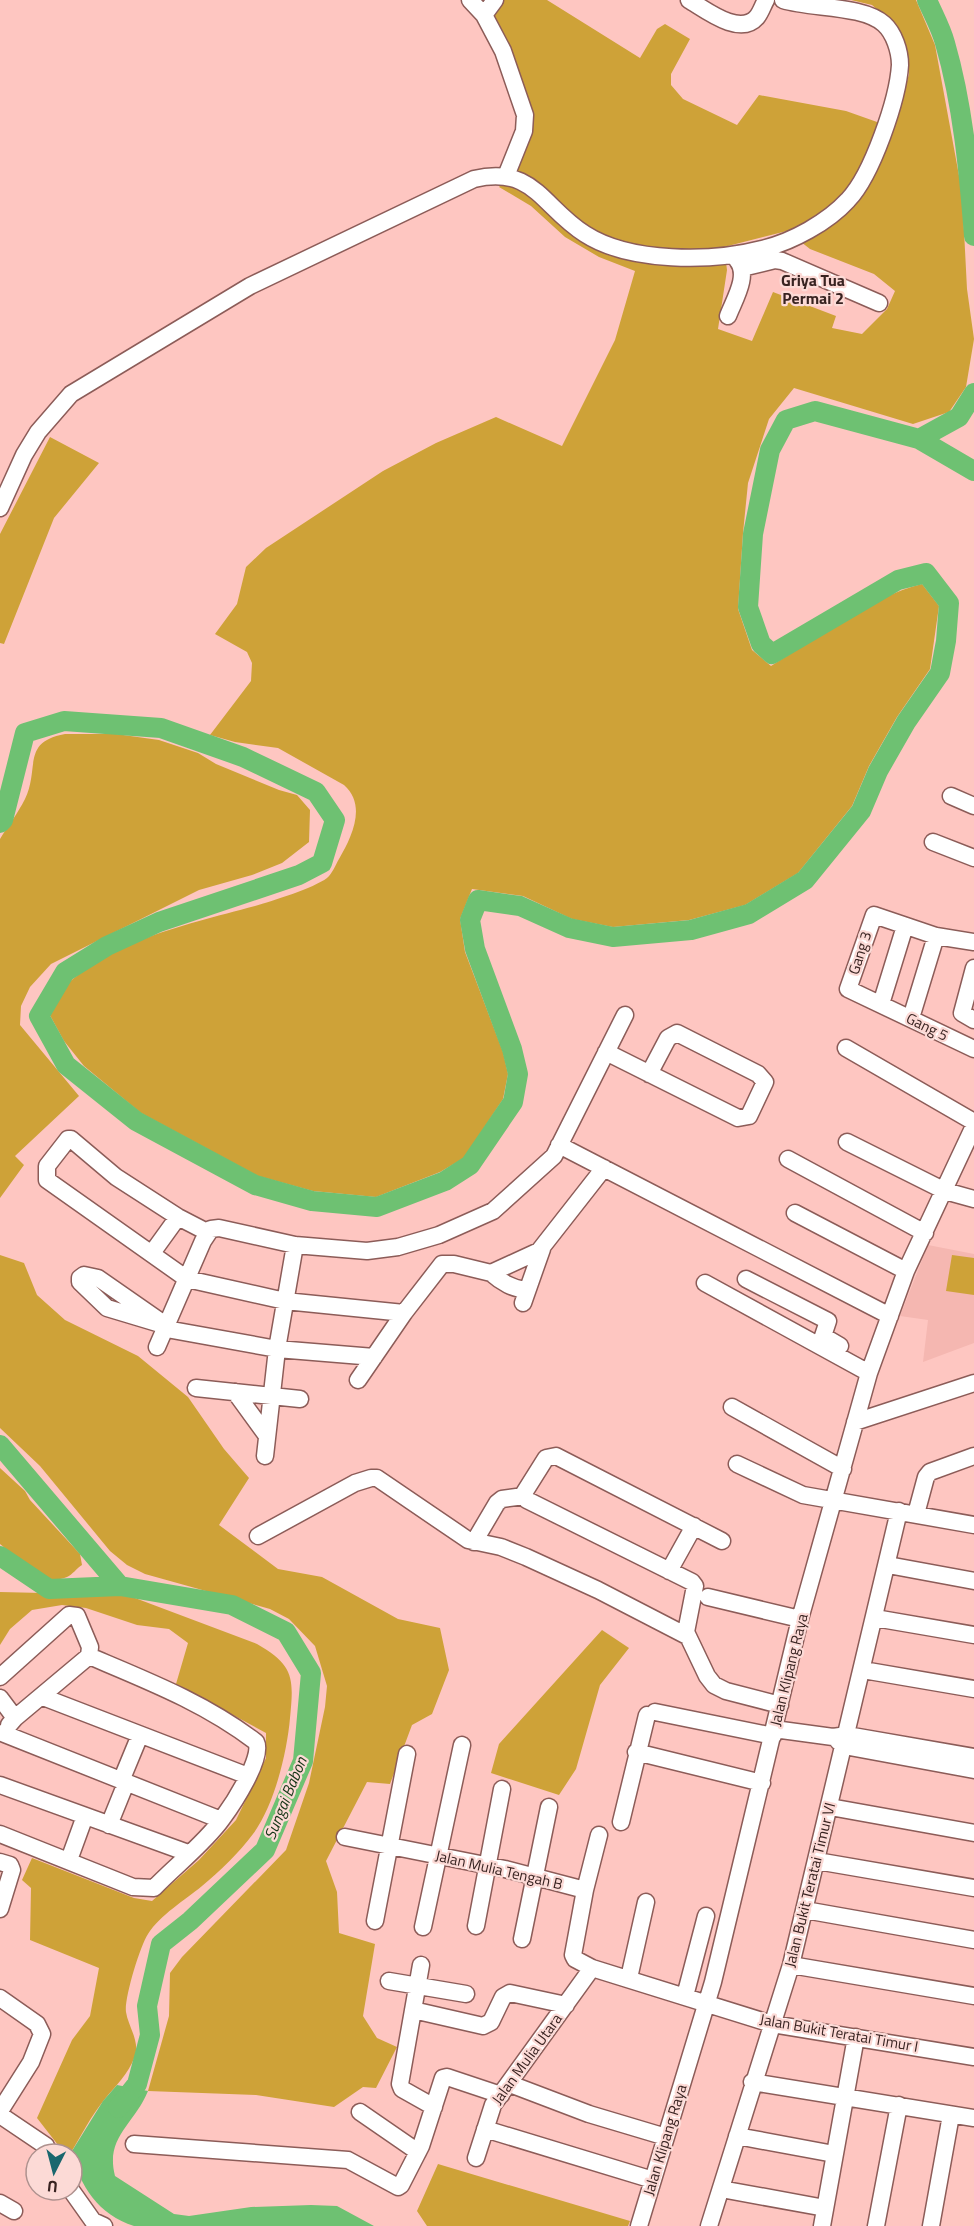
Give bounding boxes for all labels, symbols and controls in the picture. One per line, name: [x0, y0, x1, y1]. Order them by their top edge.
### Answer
district label: Griya Tua Permai 2: [781, 268, 845, 310]
street label: Gang 3: [842, 928, 877, 977]
street label: Gang 5: [902, 1007, 952, 1047]
street label: Jalan Klipang Raya: [763, 1611, 814, 1729]
water label: Sungai Babon: [258, 1752, 313, 1843]
street label: Jalan Bukit Teratai Timur VI: [778, 1800, 841, 1970]
street label: Jalan Mulia Tengah B: [433, 1844, 565, 1895]
street label: Jalan Bukit Teratai Timur I: [758, 2007, 920, 2058]
street label: Jalan Mulia Utara: [486, 2008, 568, 2109]
street label: Jalan Klipang Raya: [637, 2081, 693, 2198]
north arrow: [24, 2142, 84, 2202]
text: U: [46, 2174, 59, 2199]

